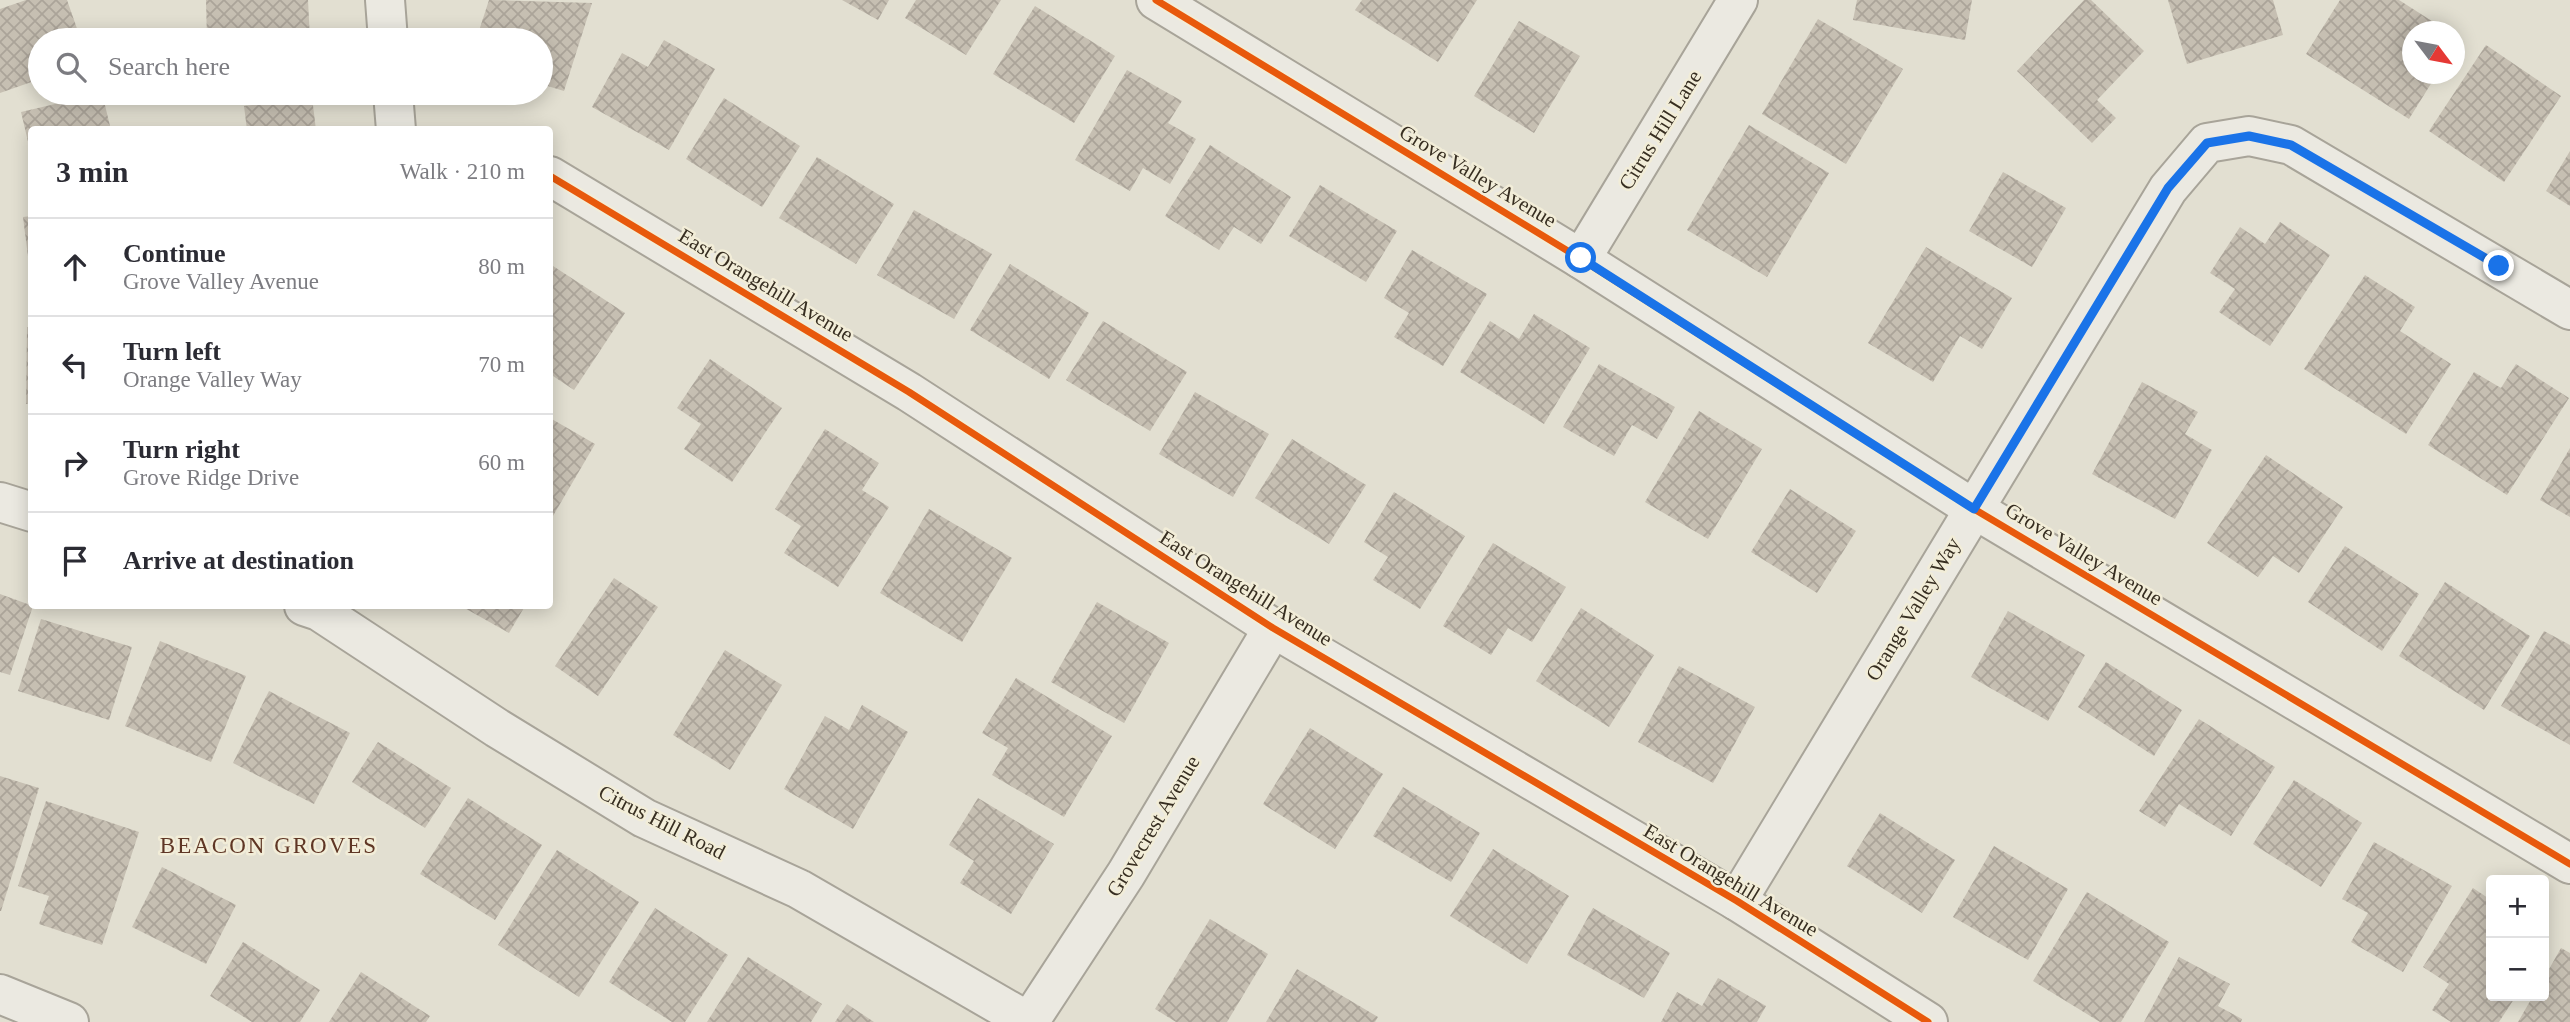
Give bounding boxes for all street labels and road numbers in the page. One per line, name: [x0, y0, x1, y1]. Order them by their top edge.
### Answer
street label: Citrus Hill Lane: [1614, 66, 1706, 194]
street label: Grove Valley Avenue: [1395, 120, 1561, 232]
street label: East Orangehill Avenue: [675, 223, 857, 347]
street label: Grove Valley Avenue: [2001, 498, 2167, 610]
street label: East Orangehill Avenue: [1155, 525, 1337, 651]
street label: Orange Valley Way: [1861, 532, 1966, 685]
street label: Grovecrest Avenue: [1102, 751, 1204, 901]
street label: Citrus Hill Road: [595, 780, 730, 864]
street label: East Orangehill Avenue: [1640, 818, 1822, 942]

